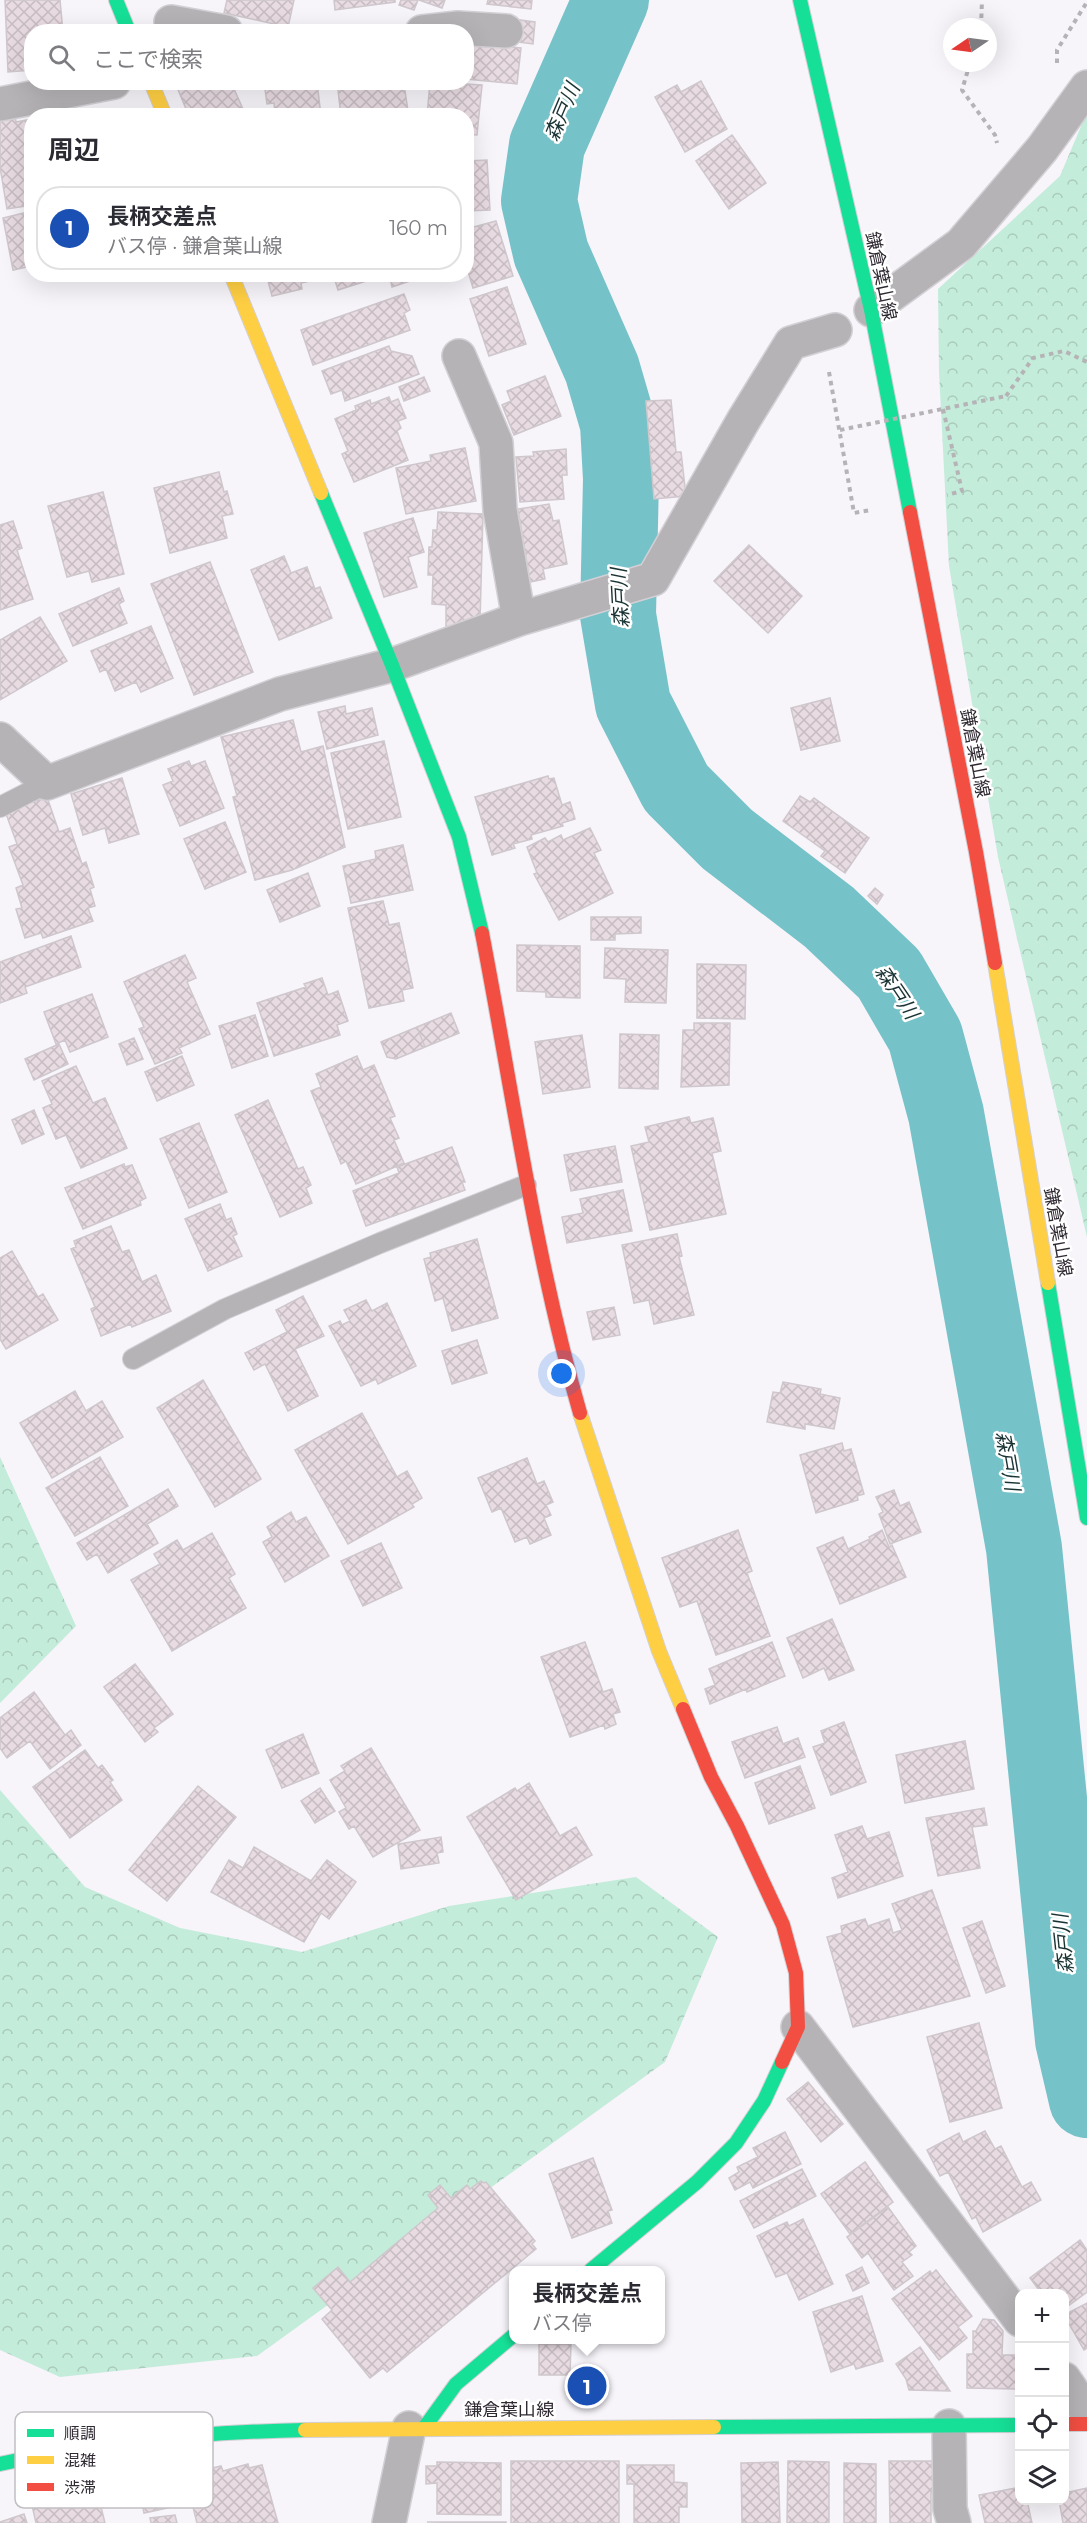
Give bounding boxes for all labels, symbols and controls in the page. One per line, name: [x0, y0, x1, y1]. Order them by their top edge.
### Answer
north arrow: [943, 18, 997, 72]
search box: [24, 24, 474, 90]
icon: search: [45, 41, 78, 74]
text: ここで検索: [93, 46, 203, 73]
water label: 森戸川: [539, 78, 586, 144]
text: 周辺: [48, 134, 100, 166]
text: 長柄交差点: [107, 203, 217, 230]
text: 1: [66, 216, 73, 240]
text: 160 m: [389, 216, 448, 240]
street label: 鎌倉葉山線: [861, 230, 901, 322]
text: バス停 · 鎌倉葉山線: [107, 234, 283, 258]
water label: 森戸川: [606, 565, 634, 629]
street label: 鎌倉葉山線: [956, 707, 994, 799]
water label: 森戸川: [870, 960, 925, 1025]
street label: 鎌倉葉山線: [1039, 1186, 1077, 1278]
your location: [547, 1359, 576, 1388]
water label: 森戸川: [991, 1429, 1025, 1495]
water label: 森戸川: [1048, 1911, 1078, 1975]
popup: [509, 2266, 665, 2344]
text: 長柄交差点: [532, 2280, 642, 2307]
map controls: [1015, 2289, 1069, 2505]
button: +: [1015, 2289, 1069, 2343]
text: バス停: [532, 2311, 592, 2335]
button: −: [1015, 2343, 1069, 2397]
pin: 1: [568, 2364, 606, 2408]
button: locate: [1015, 2397, 1069, 2451]
street label: 鎌倉葉山線: [464, 2399, 554, 2421]
legend: [15, 2412, 213, 2508]
text: 順調: [64, 2424, 96, 2443]
text: 混雑: [64, 2451, 96, 2470]
button: layers: [1015, 2451, 1069, 2505]
text: 渋滞: [64, 2478, 96, 2497]

